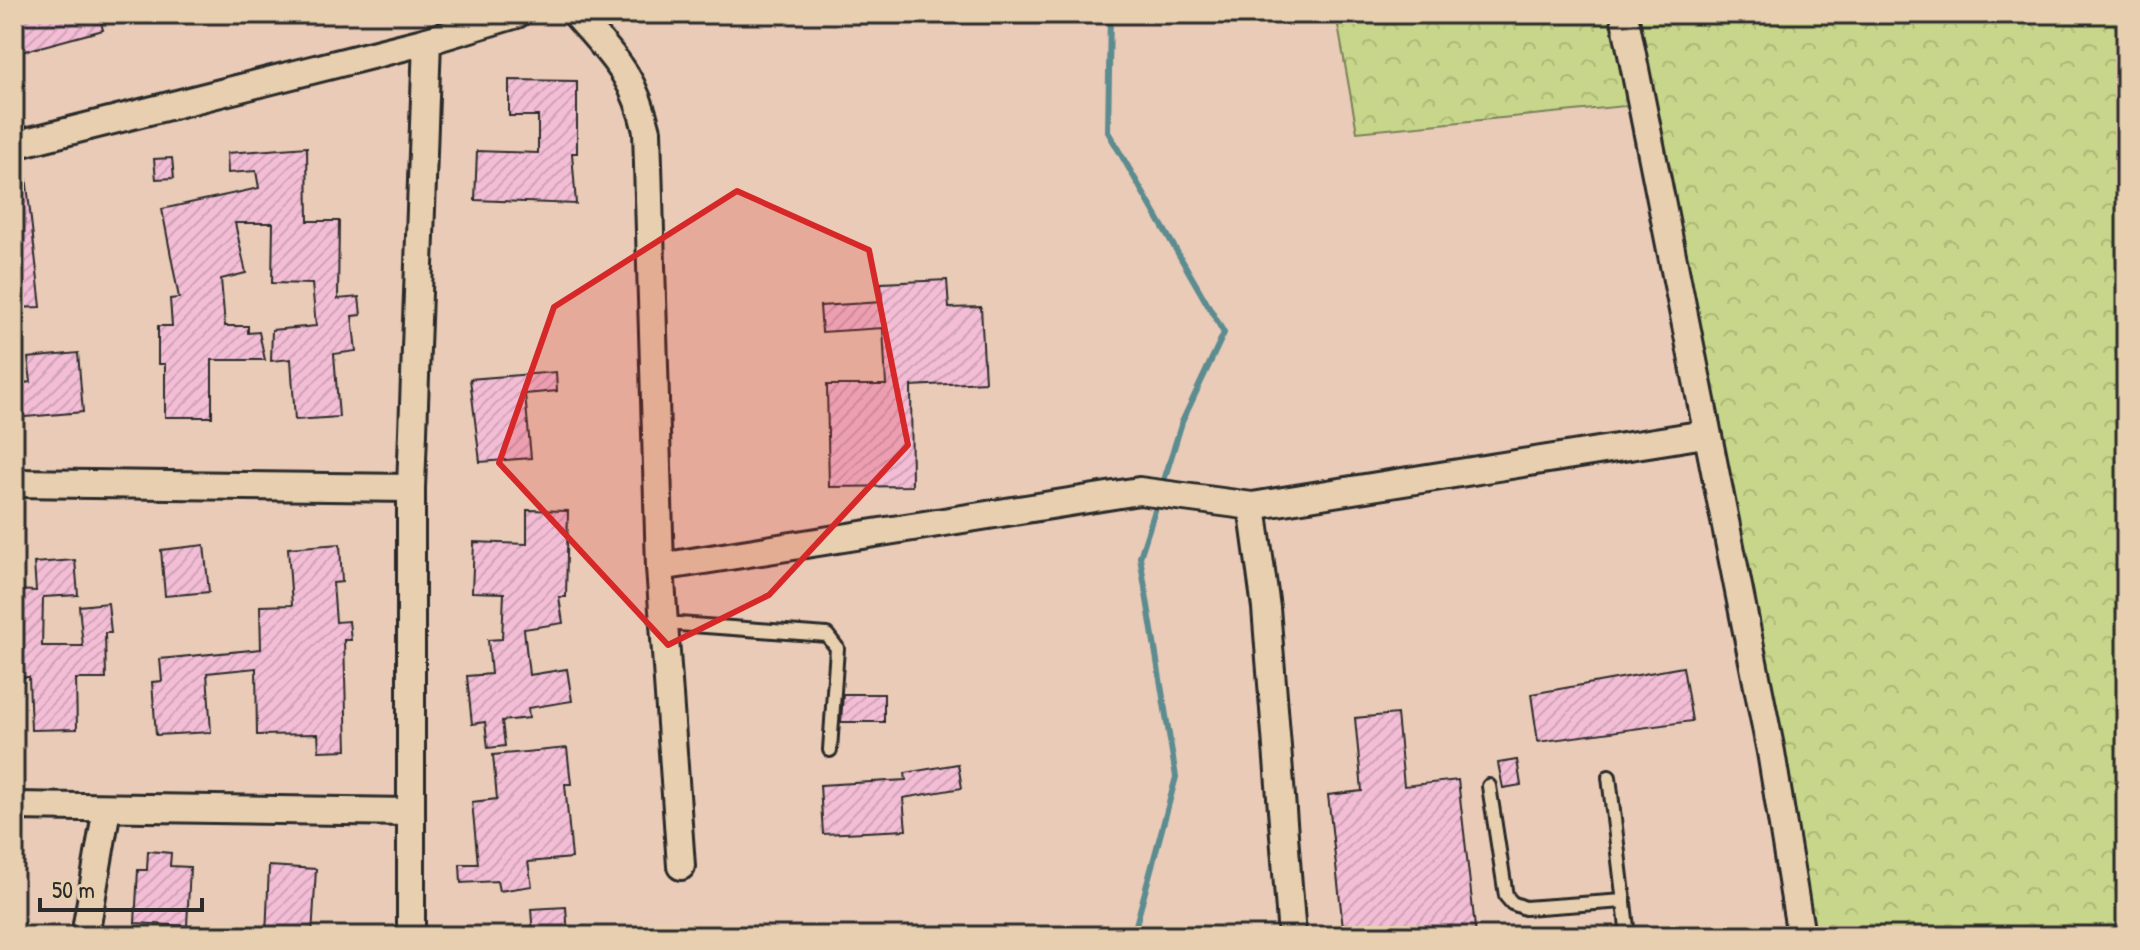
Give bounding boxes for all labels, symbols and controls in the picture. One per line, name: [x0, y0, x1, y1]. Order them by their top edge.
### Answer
scale bar: [40, 862, 202, 912]
text: 50 m: [52, 873, 95, 905]

